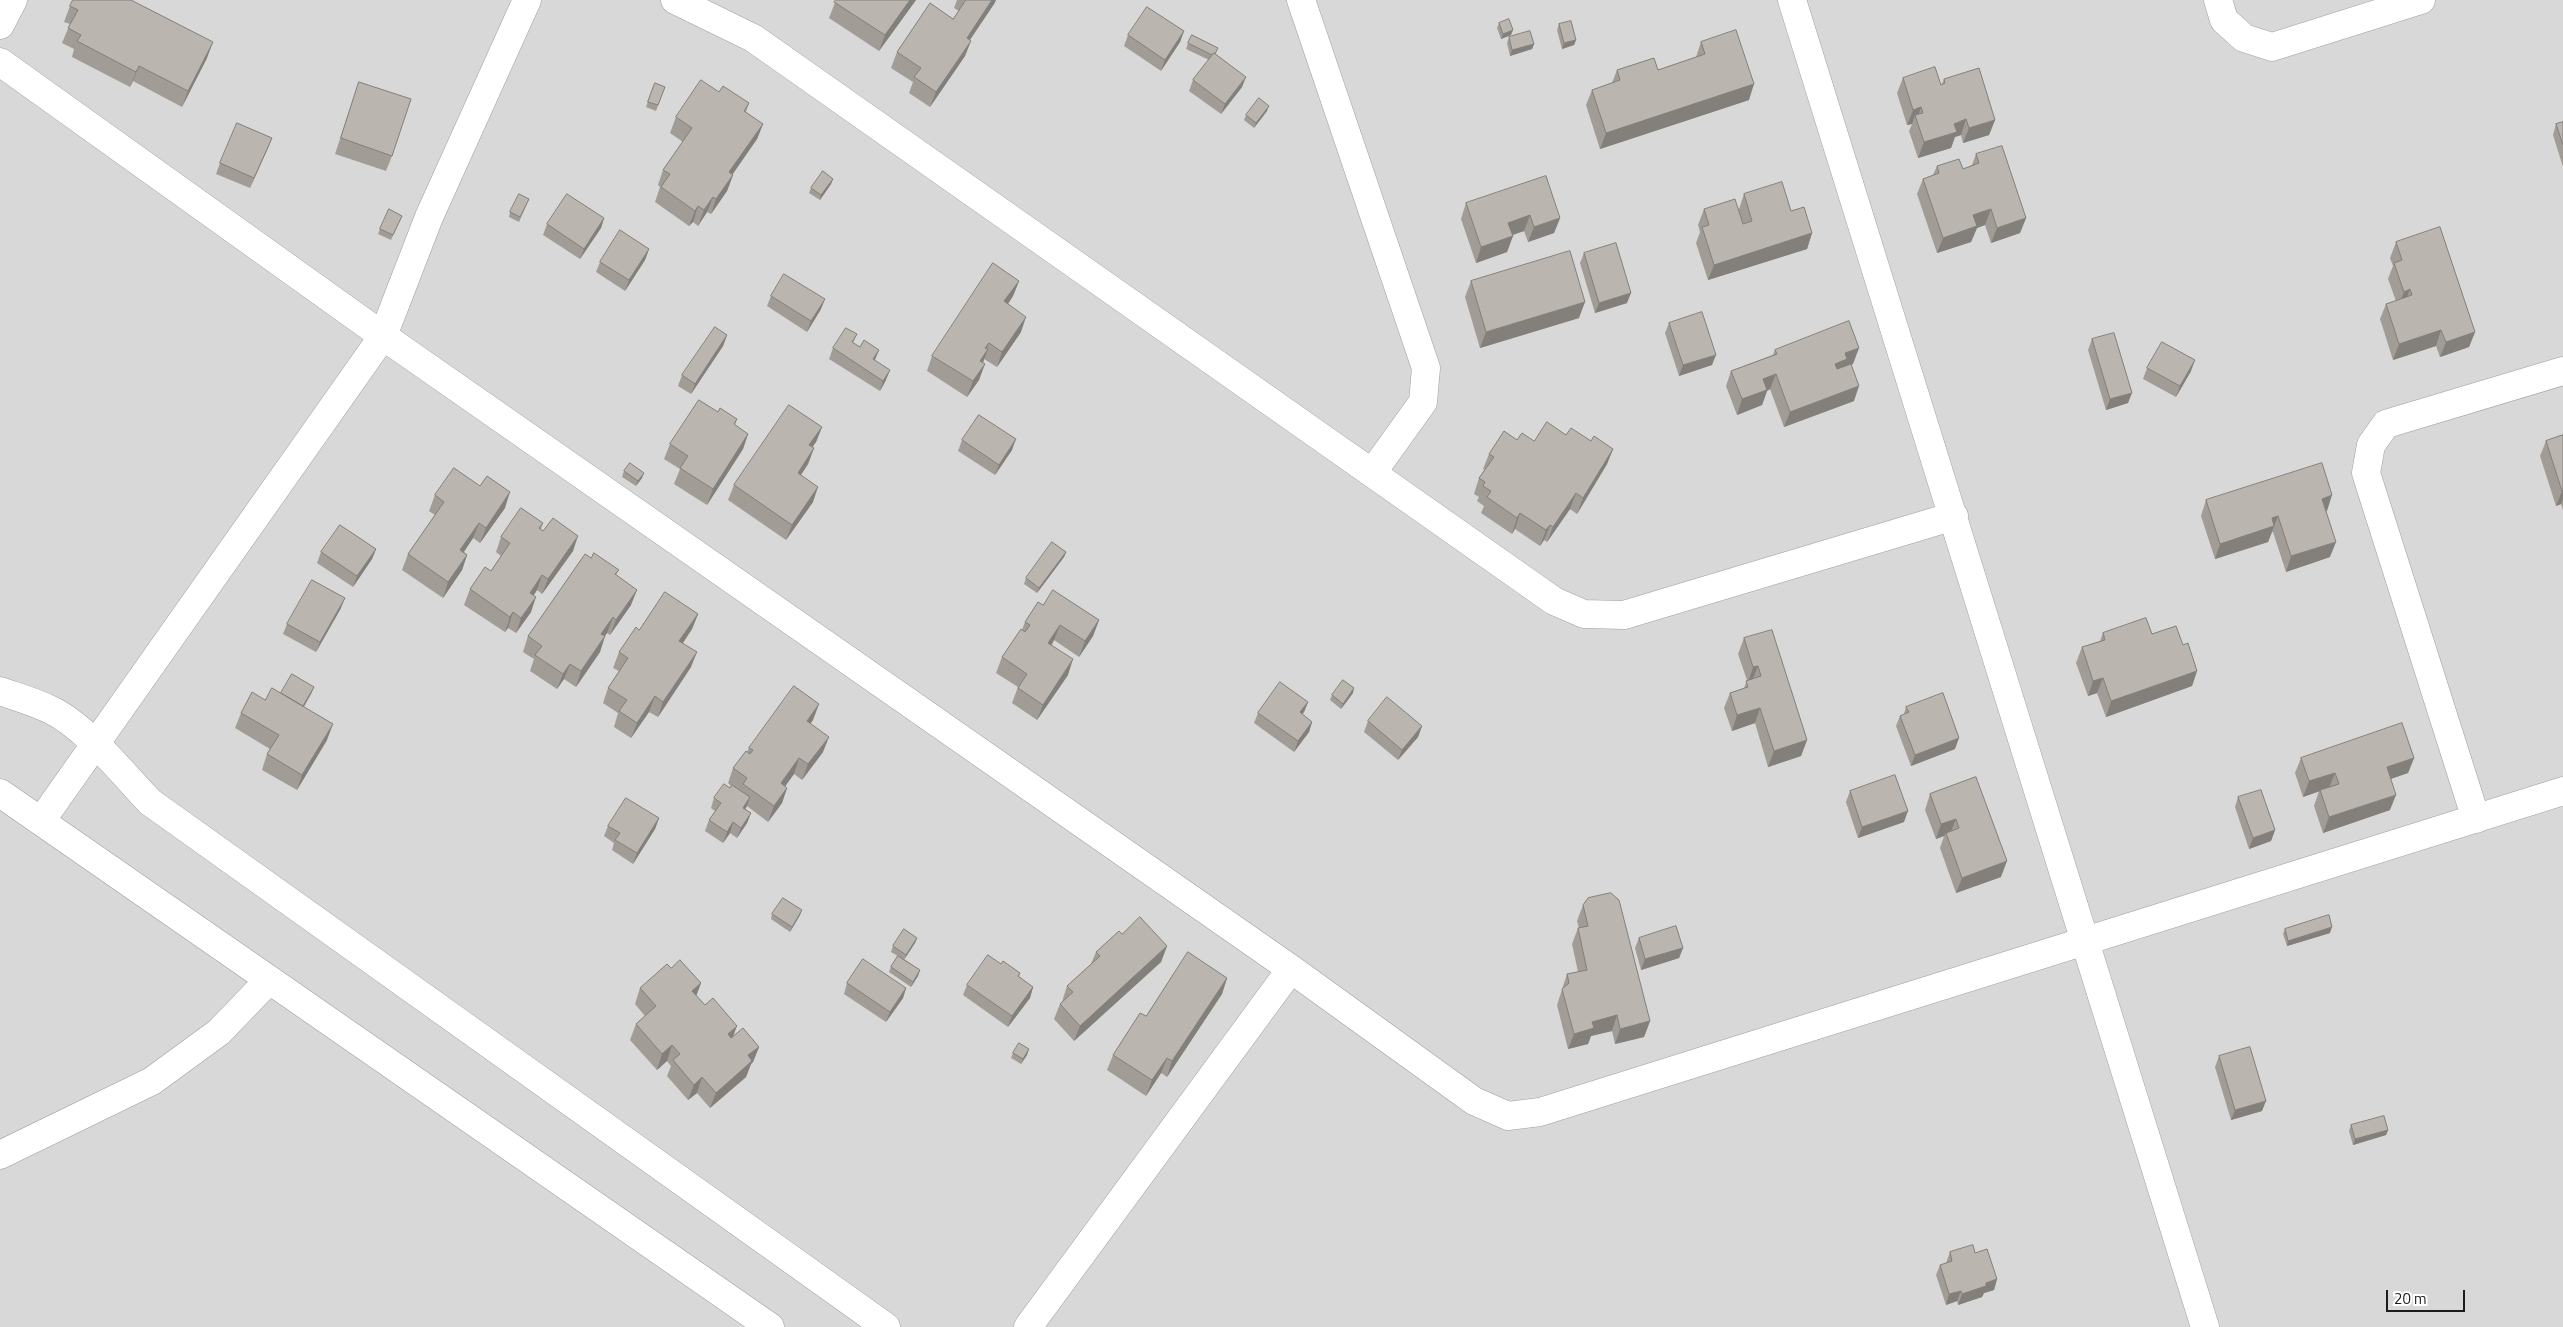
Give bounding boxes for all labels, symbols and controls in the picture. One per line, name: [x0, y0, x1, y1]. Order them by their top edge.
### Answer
scale bar: [2388, 1280, 2467, 1312]
text: 20 m: [2394, 1287, 2427, 1310]

